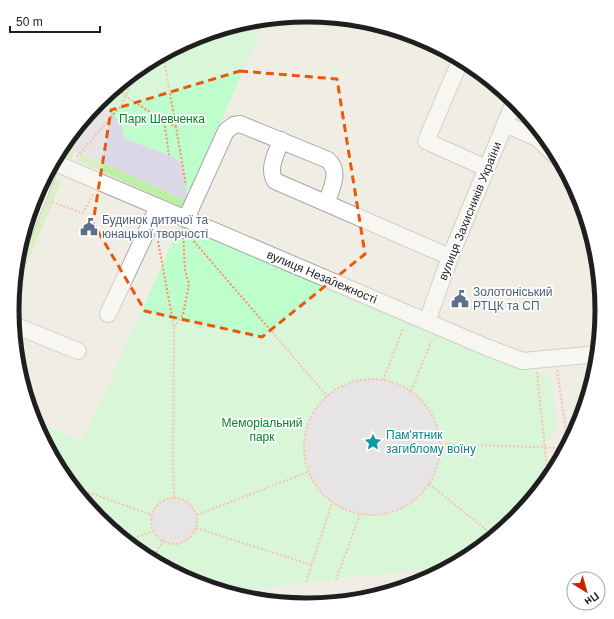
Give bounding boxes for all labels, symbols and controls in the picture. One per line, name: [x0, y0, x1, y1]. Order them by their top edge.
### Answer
scale bar: [10, 8, 100, 34]
text: 50 m: [16, 15, 43, 29]
park label: Парк Шевченка: [119, 112, 205, 126]
street label: вулиця Захисників України: [436, 140, 504, 282]
place label: Будинок дитячої та юнацької творчості: [102, 213, 208, 241]
public building icon: Будинок дитячої та юнацької творчості: [79, 217, 99, 237]
street label: вулиця Незалежності: [265, 247, 379, 307]
place label: Золотоніський РТЦК та СП: [473, 285, 552, 313]
public building icon: Золотоніський РТЦК та СП: [450, 289, 470, 309]
park label: Меморіальний парк: [221, 416, 303, 444]
place label: Пам'ятник загиблому воїну: [386, 428, 476, 456]
place icon: Пам'ятник загиблому воїну: [363, 432, 383, 452]
north arrow: [566, 571, 606, 611]
text: Пн: [583, 590, 601, 608]

